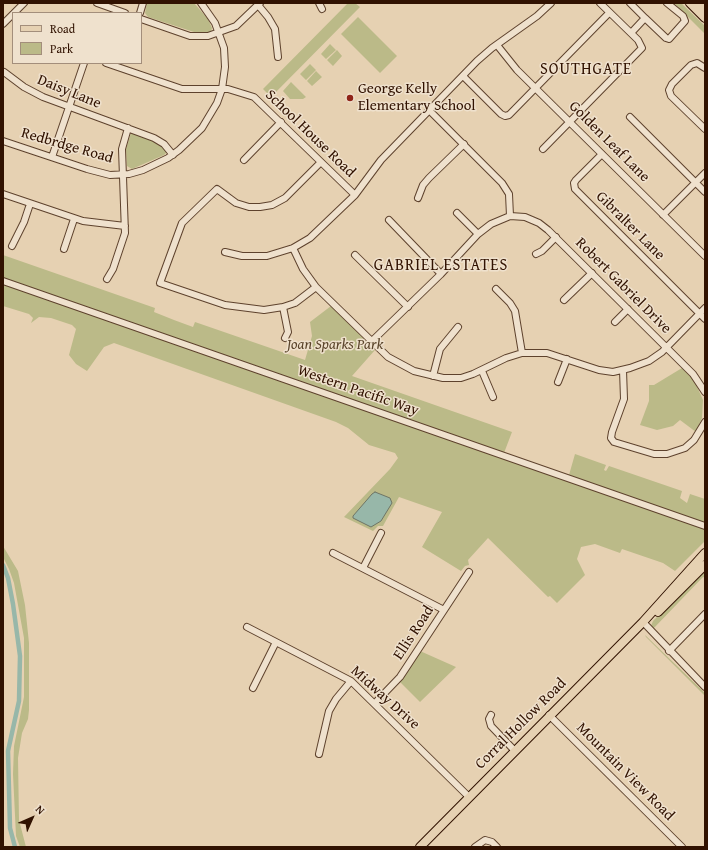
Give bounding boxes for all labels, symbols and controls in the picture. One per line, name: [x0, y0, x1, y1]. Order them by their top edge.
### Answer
legend: [12, 12, 142, 64]
text: Road: [50, 20, 75, 37]
text: Park: [50, 40, 73, 57]
district label: SOUTHGATE: [540, 60, 632, 80]
street label: Daisy Lane: [35, 71, 103, 113]
place label: George Kelly Elementary School: [358, 80, 476, 115]
street label: School House Road: [261, 86, 359, 182]
marker: George Kelly Elementary School: [345, 93, 355, 103]
street label: Golden Leaf Lane: [565, 98, 653, 186]
street label: Redbrdge Road: [19, 124, 115, 168]
street label: Gibralter Lane: [592, 188, 668, 264]
street label: Robert Gabriel Drive: [571, 234, 675, 338]
district label: GABRIEL ESTATES: [374, 256, 508, 276]
park label: Joan Sparks Park: [287, 336, 383, 354]
street label: Western Pacific Way: [295, 362, 421, 420]
street label: Ellis Road: [390, 603, 438, 663]
street label: Midway Drive: [347, 662, 423, 734]
street label: Corral Hollow Road: [472, 675, 570, 773]
street label: Mountain View Road: [572, 719, 678, 825]
north arrow: [12, 798, 52, 838]
text: N: [32, 801, 49, 818]

